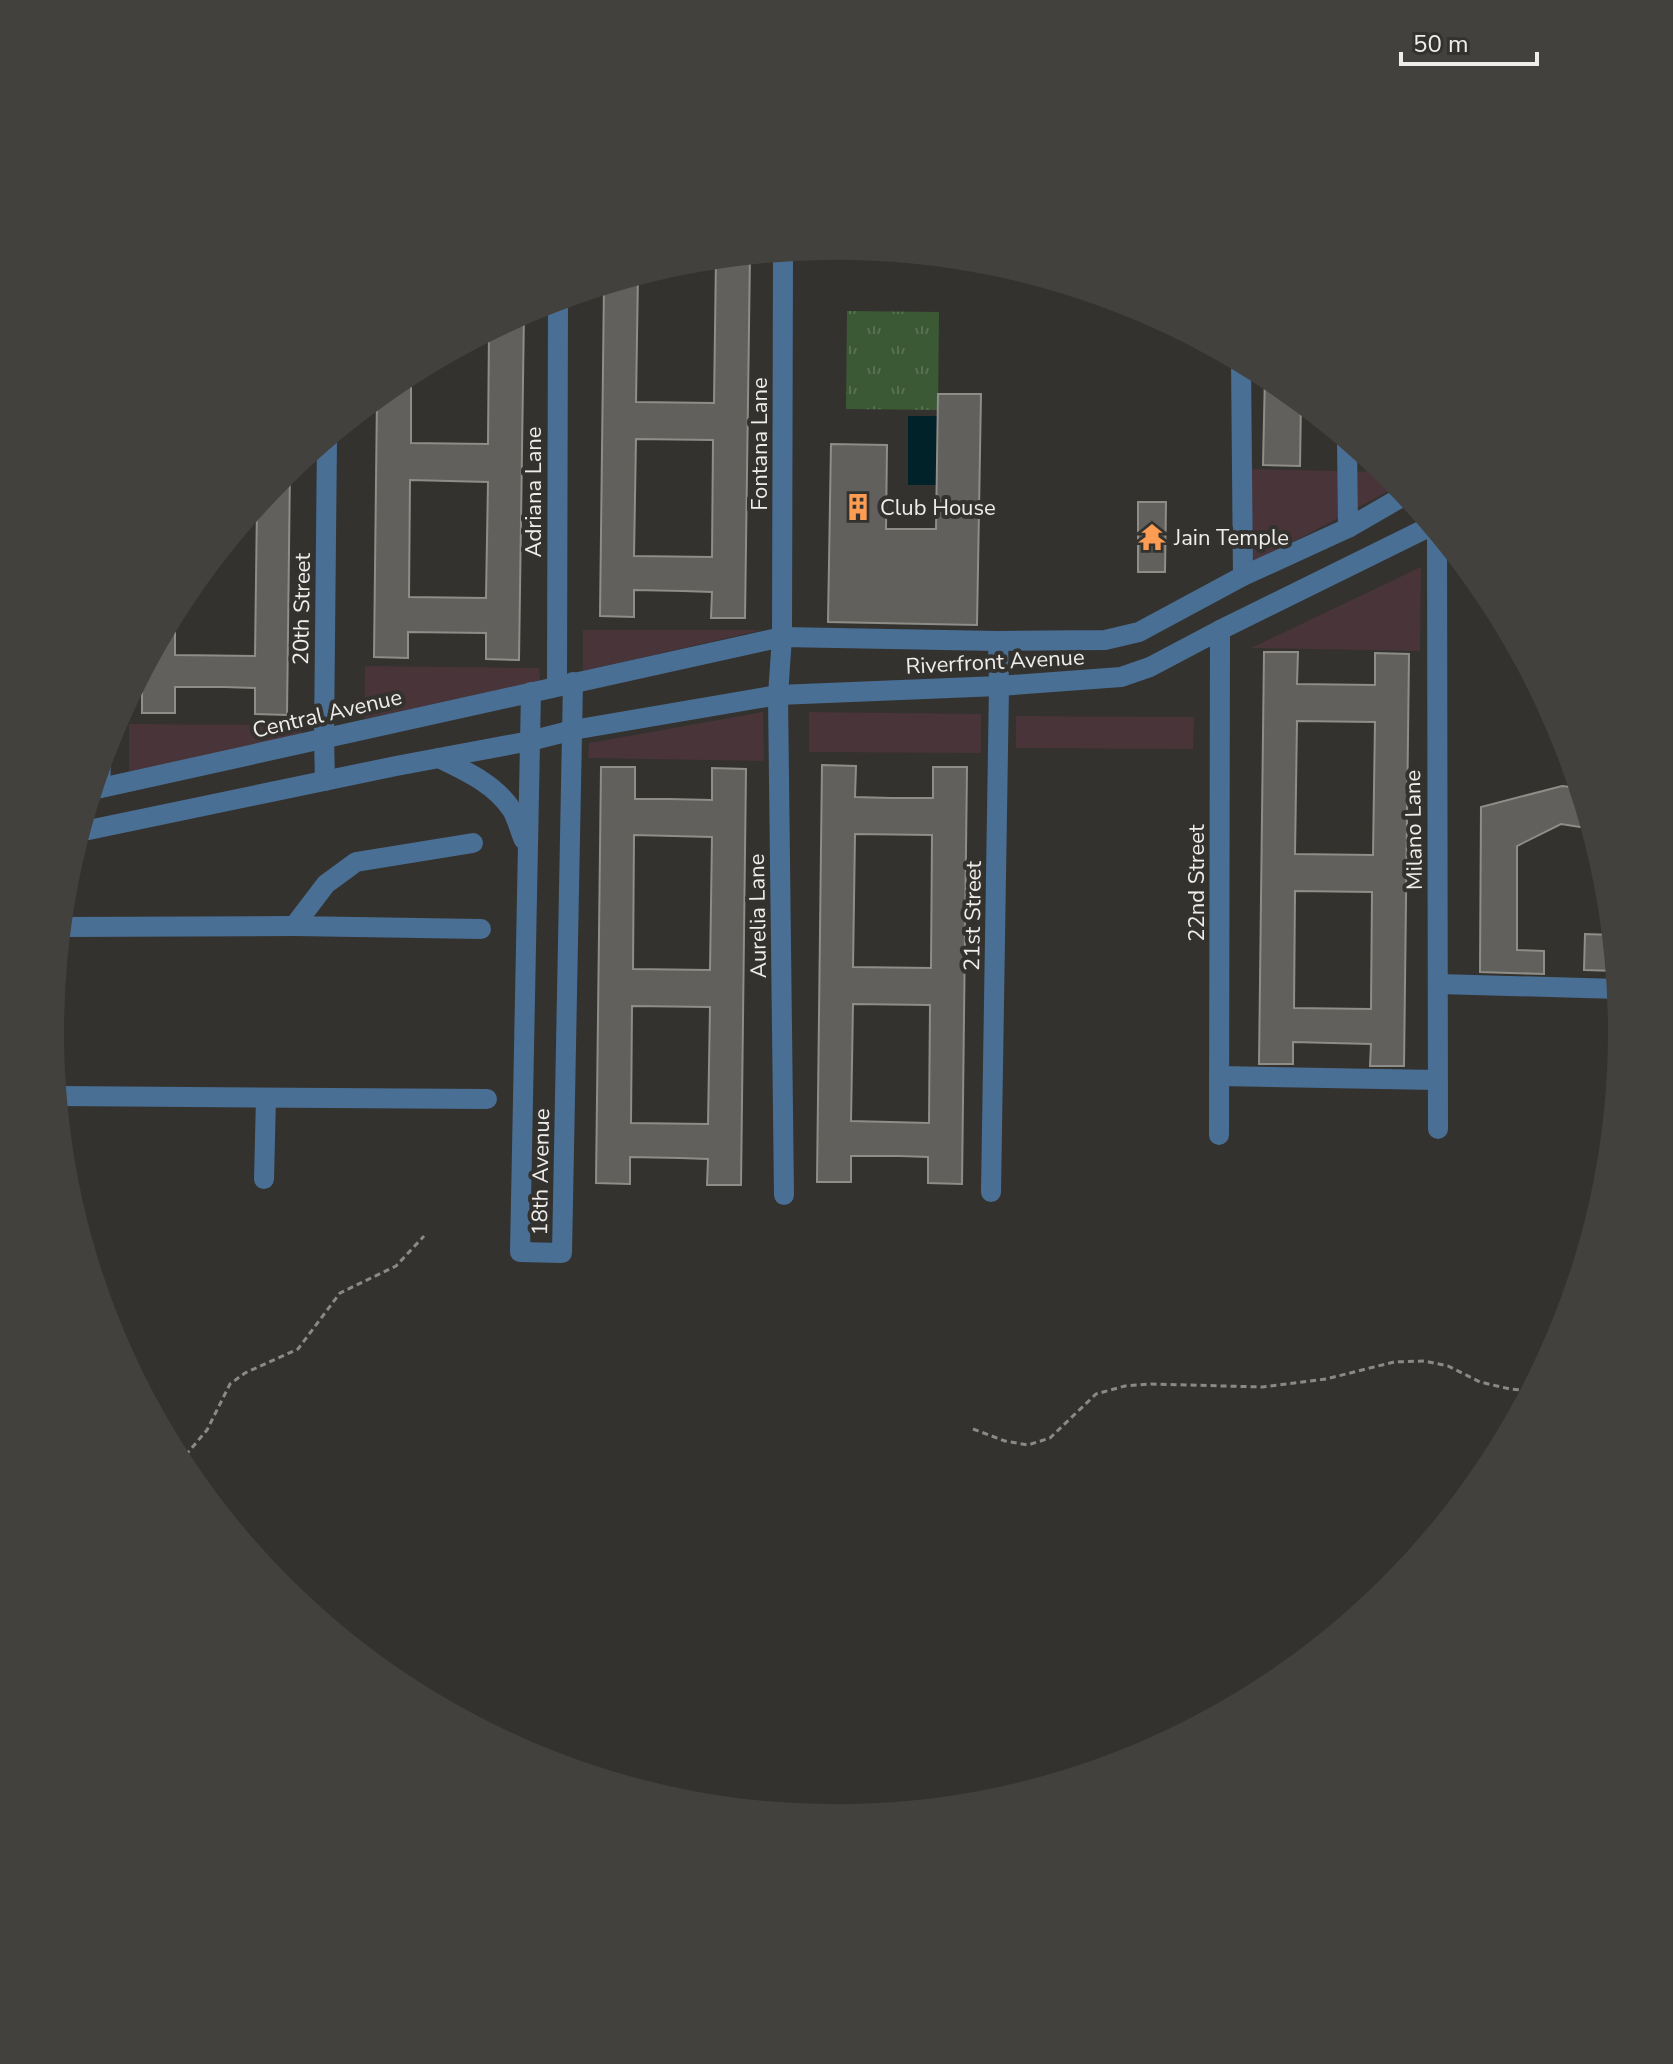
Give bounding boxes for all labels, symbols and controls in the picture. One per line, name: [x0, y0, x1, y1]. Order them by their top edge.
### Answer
scale bar: [1401, 16, 1537, 66]
text: 50 m: [1413, 28, 1469, 60]
street label: Fontana Lane: [745, 377, 775, 511]
street label: Adriana Lane: [519, 426, 549, 558]
building icon: Club House: [843, 492, 873, 522]
place label: Club House: [880, 493, 996, 523]
temple icon: Jain Temple: [1137, 522, 1167, 552]
place label: Jain Temple: [1173, 523, 1289, 553]
street label: 20th Street: [286, 552, 318, 665]
street label: Riverfront Avenue: [905, 642, 1085, 682]
street label: Central Avenue: [250, 682, 405, 746]
street label: Milano Lane: [1398, 770, 1430, 890]
street label: 22nd Street: [1182, 824, 1212, 942]
street label: Aurelia Lane: [742, 853, 774, 979]
street label: 21st Street: [957, 860, 989, 971]
street label: 18th Avenue: [525, 1108, 557, 1236]

